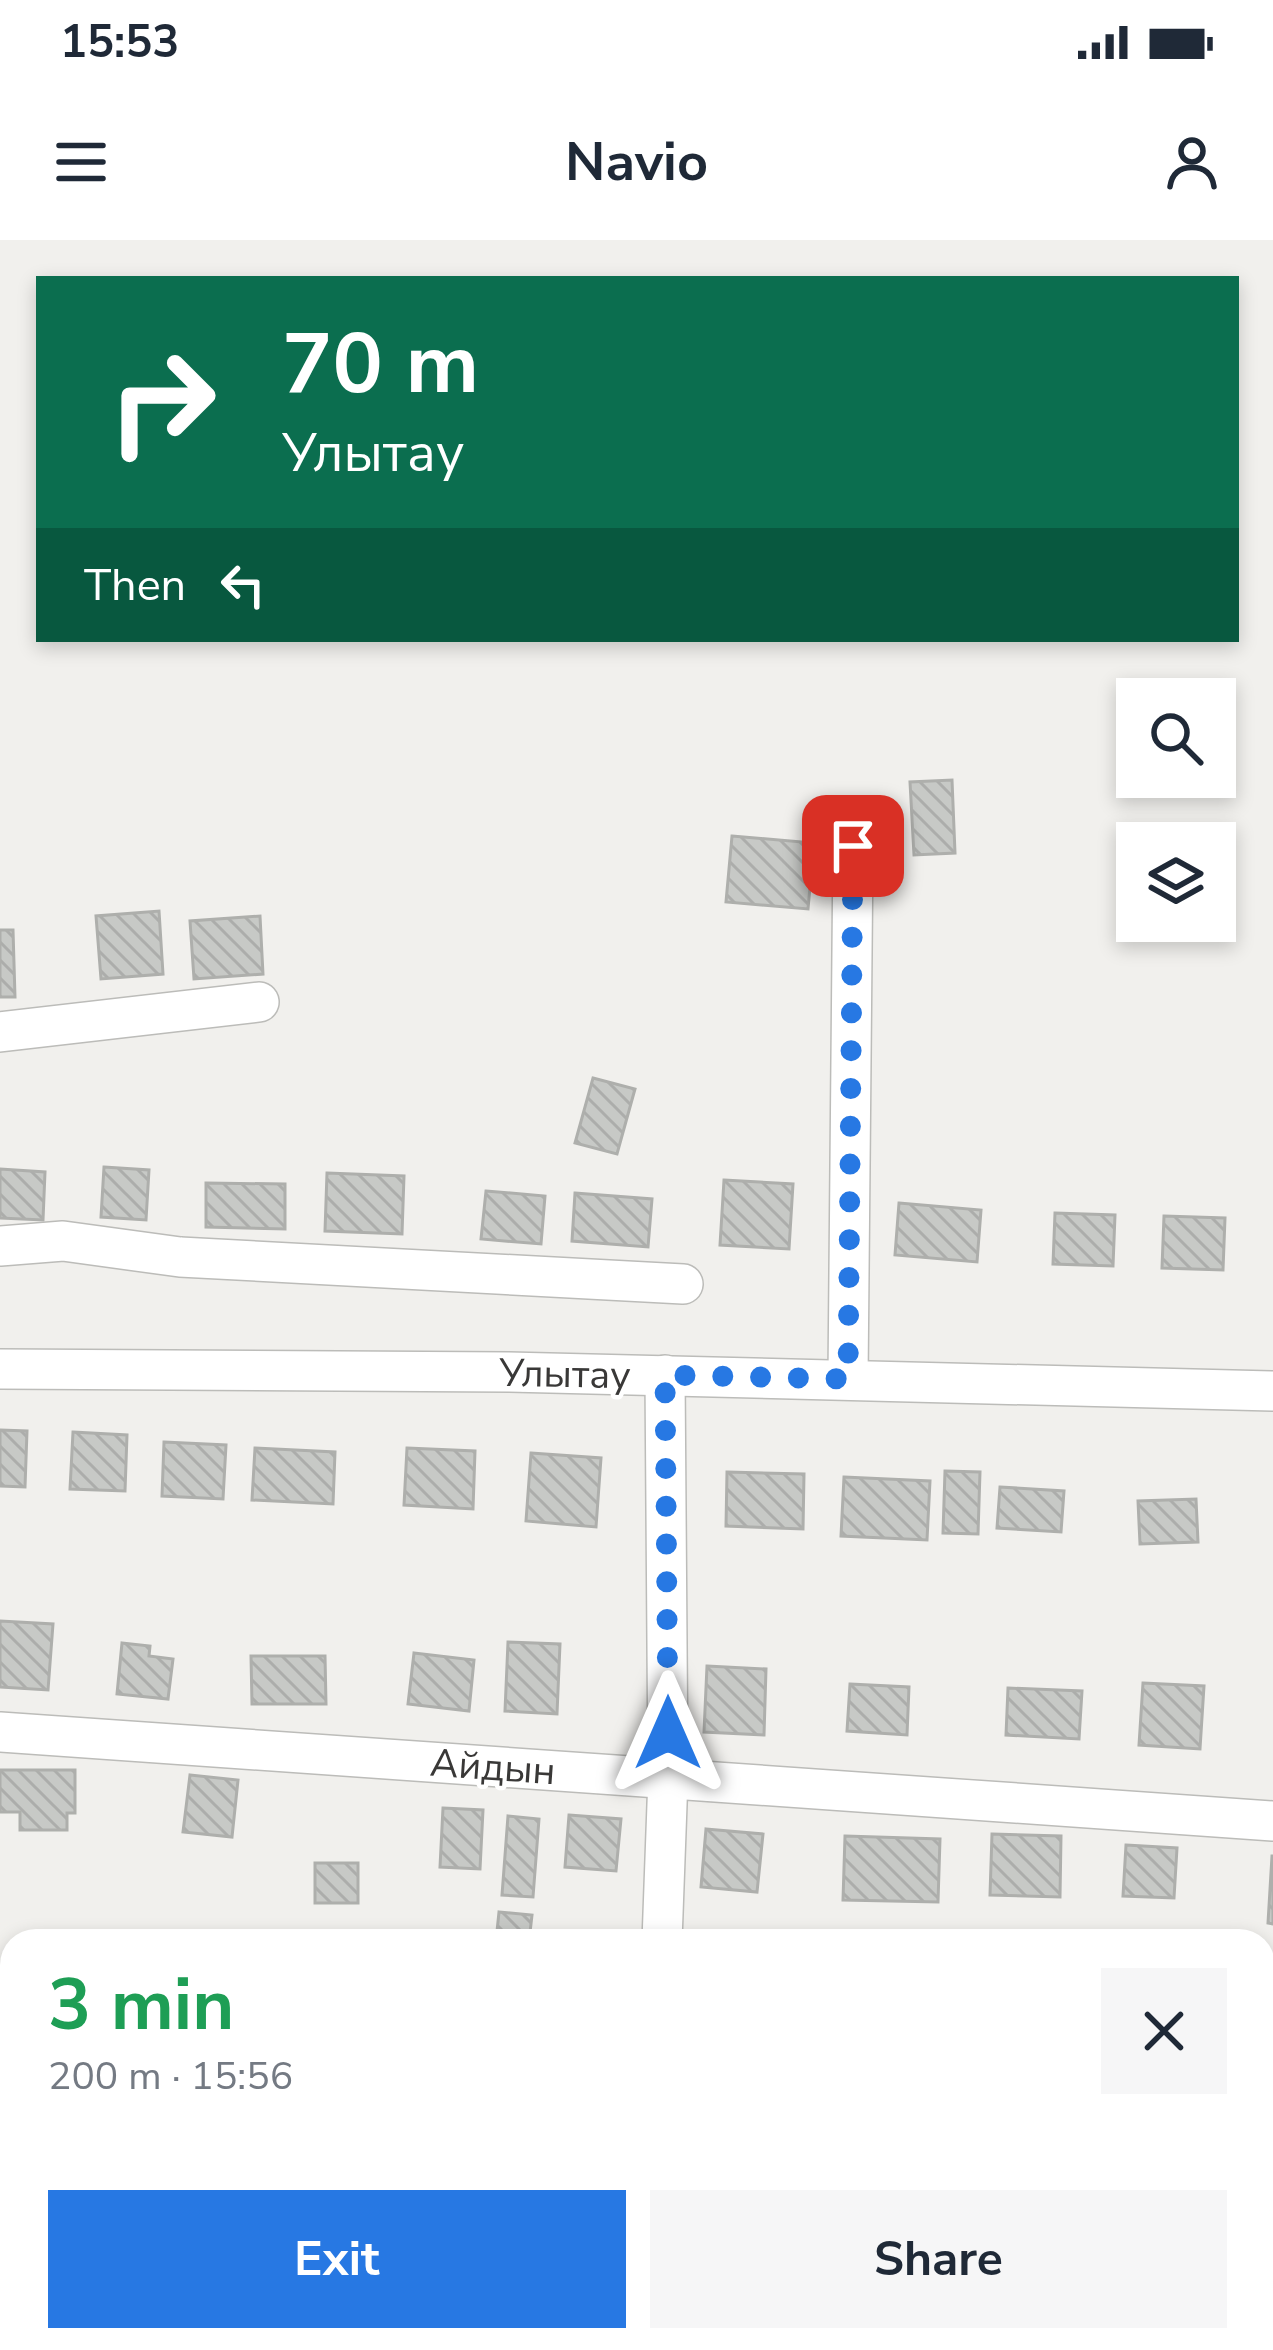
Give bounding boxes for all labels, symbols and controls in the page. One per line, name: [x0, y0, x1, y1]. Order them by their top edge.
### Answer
text: 15:53: [60, 12, 179, 73]
text: Navio: [565, 125, 708, 199]
icon: menu: [48, 129, 114, 195]
icon: person: [1159, 129, 1225, 195]
text: 70 m: [282, 307, 479, 422]
icon: right: [84, 324, 240, 480]
text: Улытау: [282, 416, 464, 490]
icon: left: [210, 552, 276, 618]
text: Then: [84, 555, 186, 616]
map controls: [1116, 678, 1236, 942]
button: search: [1116, 678, 1236, 798]
pin: [802, 795, 904, 897]
icon: arrive: [820, 813, 886, 879]
button: layers: [1116, 822, 1236, 942]
street label: Улытау: [498, 1347, 631, 1402]
position arrow: [605, 1670, 731, 1796]
street label: Айдын: [428, 1737, 557, 1798]
text: 3 min: [48, 1956, 234, 2054]
button: close: [1101, 1968, 1227, 2094]
text: 200 m · 15:56: [48, 2050, 293, 2103]
button: Exit: [48, 2190, 626, 2328]
button: Share: [650, 2190, 1227, 2328]

